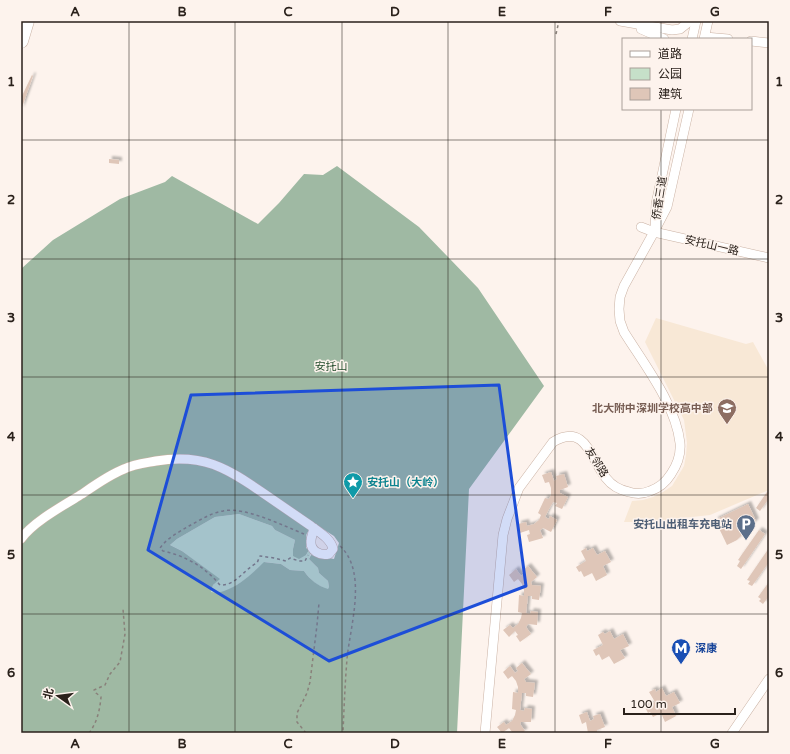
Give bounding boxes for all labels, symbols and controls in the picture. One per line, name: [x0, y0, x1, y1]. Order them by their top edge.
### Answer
text: A: [70, 4, 80, 20]
text: B: [177, 4, 187, 20]
text: C: [283, 4, 293, 20]
text: D: [390, 4, 400, 20]
text: E: [498, 4, 506, 20]
text: F: [604, 4, 612, 20]
text: G: [710, 4, 720, 20]
legend: [622, 38, 752, 110]
text: 道路: [658, 47, 682, 61]
text: 公园: [658, 67, 682, 81]
text: 1: [7, 74, 15, 90]
text: 1: [775, 74, 783, 90]
text: 建筑: [658, 87, 682, 101]
street label: 侨香三道: [650, 175, 669, 221]
text: 2: [7, 192, 15, 208]
text: 2: [775, 192, 783, 208]
street label: 安托山一路: [684, 233, 740, 258]
text: 3: [7, 310, 15, 326]
text: 3: [775, 310, 783, 326]
park label: 安托山: [315, 360, 348, 373]
school or university icon: 北大附中深圳学校高中部: [716, 397, 738, 425]
place label: 北大附中深圳学校高中部: [592, 402, 713, 415]
text: 4: [7, 429, 16, 445]
text: 4: [775, 429, 784, 445]
street label: 友邻路: [582, 445, 611, 480]
place icon: 安托山（大岭）: [342, 471, 364, 499]
place label: 安托山（大岭）: [367, 476, 444, 489]
parking icon: 安托山出租车充电站: [735, 513, 757, 541]
place label: 安托山出租车充电站: [633, 518, 732, 531]
text: 5: [7, 547, 15, 563]
text: 5: [775, 547, 783, 563]
metro station icon: 深康: [670, 637, 692, 665]
place label: 深康: [695, 642, 717, 655]
text: 6: [7, 665, 15, 681]
text: 6: [775, 665, 783, 681]
north arrow: [38, 676, 78, 716]
text: 北: [41, 687, 56, 701]
scale bar: [624, 690, 735, 716]
text: 100 m: [630, 697, 667, 711]
text: A: [70, 736, 80, 752]
text: B: [177, 736, 187, 752]
text: C: [283, 736, 293, 752]
text: D: [390, 736, 400, 752]
text: E: [498, 736, 506, 752]
text: F: [604, 736, 612, 752]
text: G: [710, 736, 720, 752]

